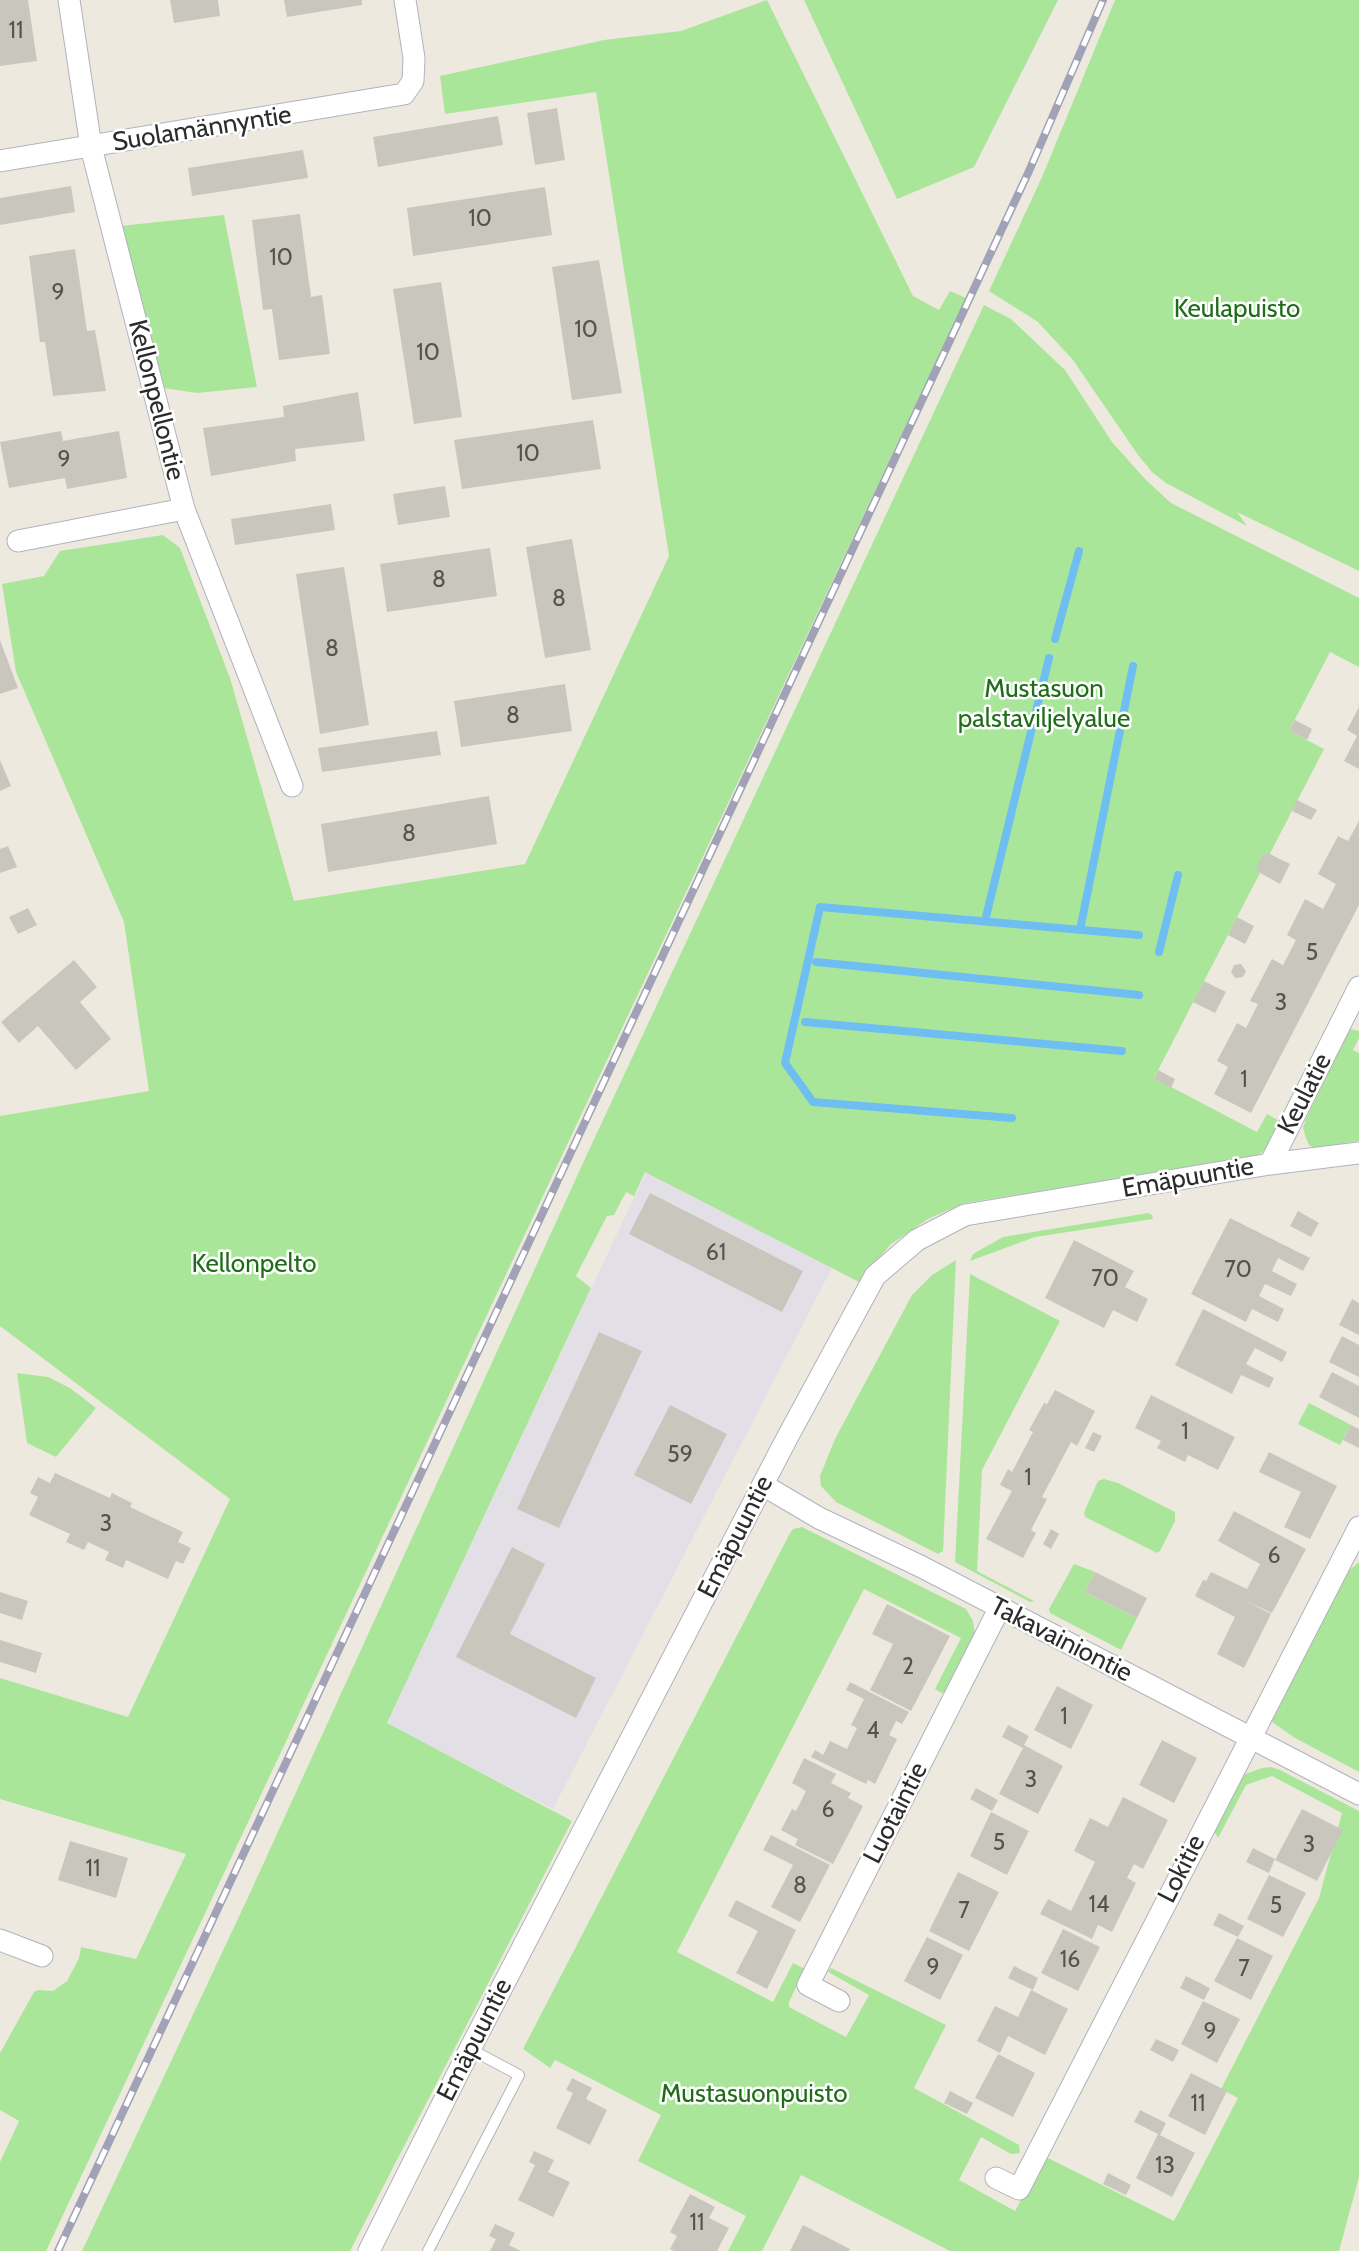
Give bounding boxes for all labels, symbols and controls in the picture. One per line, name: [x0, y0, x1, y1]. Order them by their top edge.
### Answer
house number: 11: [9, 17, 23, 45]
street label: Suolamännyntie: [110, 99, 294, 159]
house number: 10: [468, 205, 492, 233]
house number: 10: [269, 244, 293, 272]
house number: 9: [51, 279, 65, 307]
park label: Keulapuisto: [1174, 293, 1300, 325]
house number: 10: [574, 316, 598, 344]
street label: Kellonpellontie: [121, 317, 191, 483]
house number: 10: [416, 339, 440, 367]
house number: 10: [516, 440, 540, 468]
house number: 9: [57, 446, 71, 474]
house number: 8: [432, 566, 446, 594]
house number: 8: [552, 585, 566, 613]
house number: 8: [325, 635, 339, 663]
park label: Mustasuon palstaviljelyalue: [958, 673, 1130, 734]
house number: 8: [506, 702, 520, 730]
house number: 8: [402, 820, 416, 848]
house number: 5: [1306, 939, 1318, 967]
house number: 3: [1275, 989, 1287, 1017]
street label: Keulatie: [1271, 1048, 1339, 1140]
house number: 1: [1240, 1066, 1248, 1094]
street label: Emäpuuntie: [1120, 1151, 1256, 1205]
house number: 61: [706, 1239, 726, 1267]
park label: Kellonpelto: [192, 1248, 316, 1280]
house number: 70: [1224, 1256, 1252, 1284]
house number: 70: [1091, 1265, 1119, 1293]
house number: 1: [1181, 1418, 1189, 1446]
house number: 59: [667, 1441, 693, 1469]
house number: 1: [1024, 1464, 1032, 1492]
street label: Emäpuuntie: [692, 1471, 780, 1603]
house number: 3: [100, 1510, 112, 1538]
house number: 6: [1267, 1542, 1281, 1570]
street label: Takavainiontie: [985, 1591, 1137, 1689]
house number: 2: [902, 1653, 914, 1681]
house number: 1: [1060, 1703, 1068, 1731]
house number: 4: [866, 1717, 880, 1745]
street label: Luotaintie: [857, 1757, 935, 1869]
house number: 3: [1025, 1766, 1037, 1794]
house number: 6: [821, 1796, 835, 1824]
house number: 5: [993, 1829, 1005, 1857]
street label: Lokitie: [1152, 1830, 1212, 1908]
house number: 3: [1303, 1831, 1315, 1859]
house number: 11: [86, 1855, 100, 1883]
house number: 8: [793, 1872, 807, 1900]
house number: 14: [1089, 1891, 1109, 1919]
house number: 5: [1270, 1892, 1282, 1920]
house number: 7: [958, 1897, 970, 1925]
house number: 16: [1060, 1946, 1080, 1974]
house number: 9: [926, 1954, 940, 1982]
house number: 7: [1238, 1955, 1250, 1983]
street label: Emäpuuntie: [431, 1974, 519, 2106]
house number: 9: [1203, 2018, 1217, 2046]
park label: Mustasuonpuisto: [661, 2078, 847, 2110]
house number: 11: [1191, 2090, 1205, 2118]
house number: 13: [1155, 2152, 1175, 2180]
house number: 11: [690, 2209, 704, 2237]

